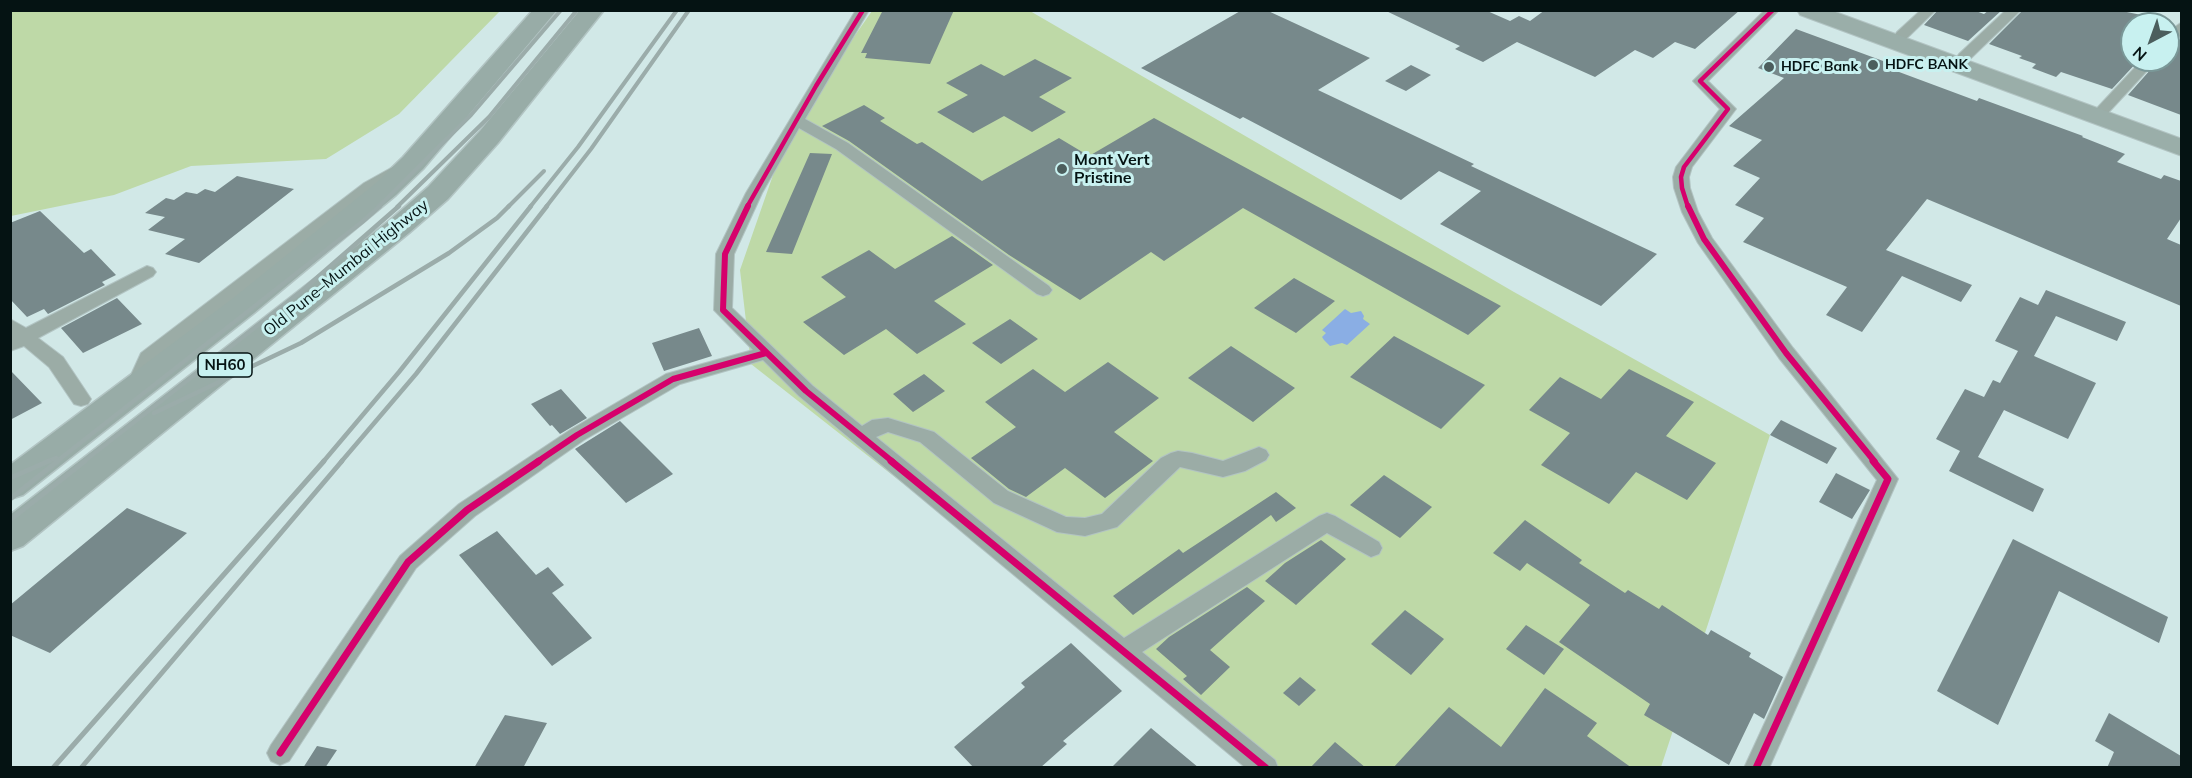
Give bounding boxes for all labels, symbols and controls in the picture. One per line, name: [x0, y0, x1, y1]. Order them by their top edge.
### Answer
north arrow: [2120, 12, 2180, 72]
text: N: [2128, 43, 2151, 66]
place label: HDFC BANK: [1885, 57, 1968, 73]
marker: HDFC BANK: [1866, 58, 1880, 72]
place label: HDFC Bank: [1781, 59, 1858, 75]
marker: HDFC Bank: [1762, 60, 1776, 74]
place label: Mont Vert Pristine: [1074, 150, 1150, 188]
marker: Mont Vert Pristine: [1055, 162, 1069, 176]
street label: Old Pune–Mumbai Highway: [260, 195, 432, 341]
road number: NH60: [198, 353, 252, 377]

